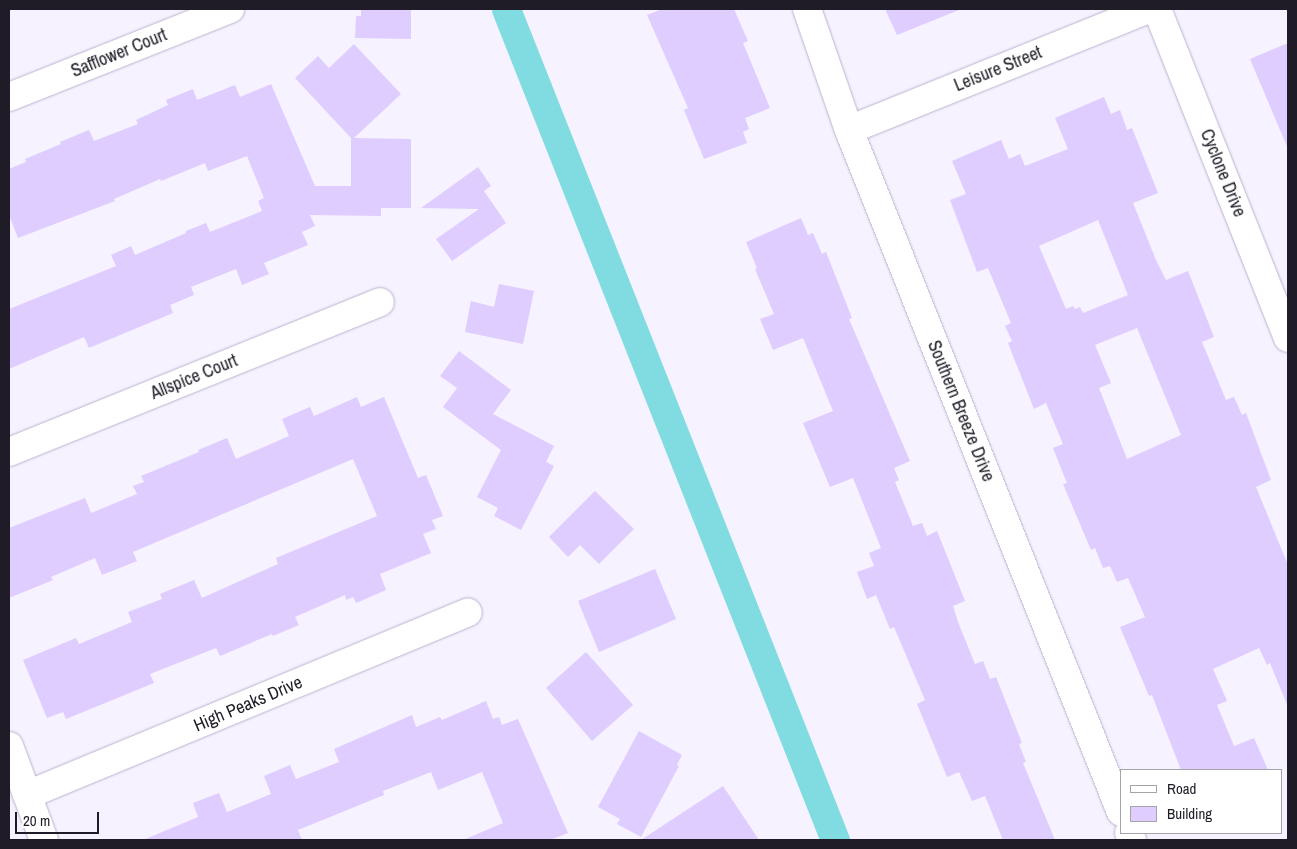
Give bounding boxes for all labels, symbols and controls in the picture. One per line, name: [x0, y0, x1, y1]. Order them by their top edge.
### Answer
street label: Safflower Court: [68, 24, 170, 82]
street label: Leisure Street: [951, 42, 1045, 96]
street label: Cyclone Drive: [1196, 126, 1250, 220]
street label: Southern Breeze Drive: [923, 337, 999, 485]
street label: Allspice Court: [147, 350, 241, 404]
street label: High Peaks Drive: [191, 671, 305, 737]
legend: [1120, 769, 1282, 834]
text: Road: [1167, 778, 1196, 799]
scale bar: [18, 802, 101, 834]
text: Building: [1167, 803, 1212, 824]
text: 20 m: [23, 810, 50, 831]

